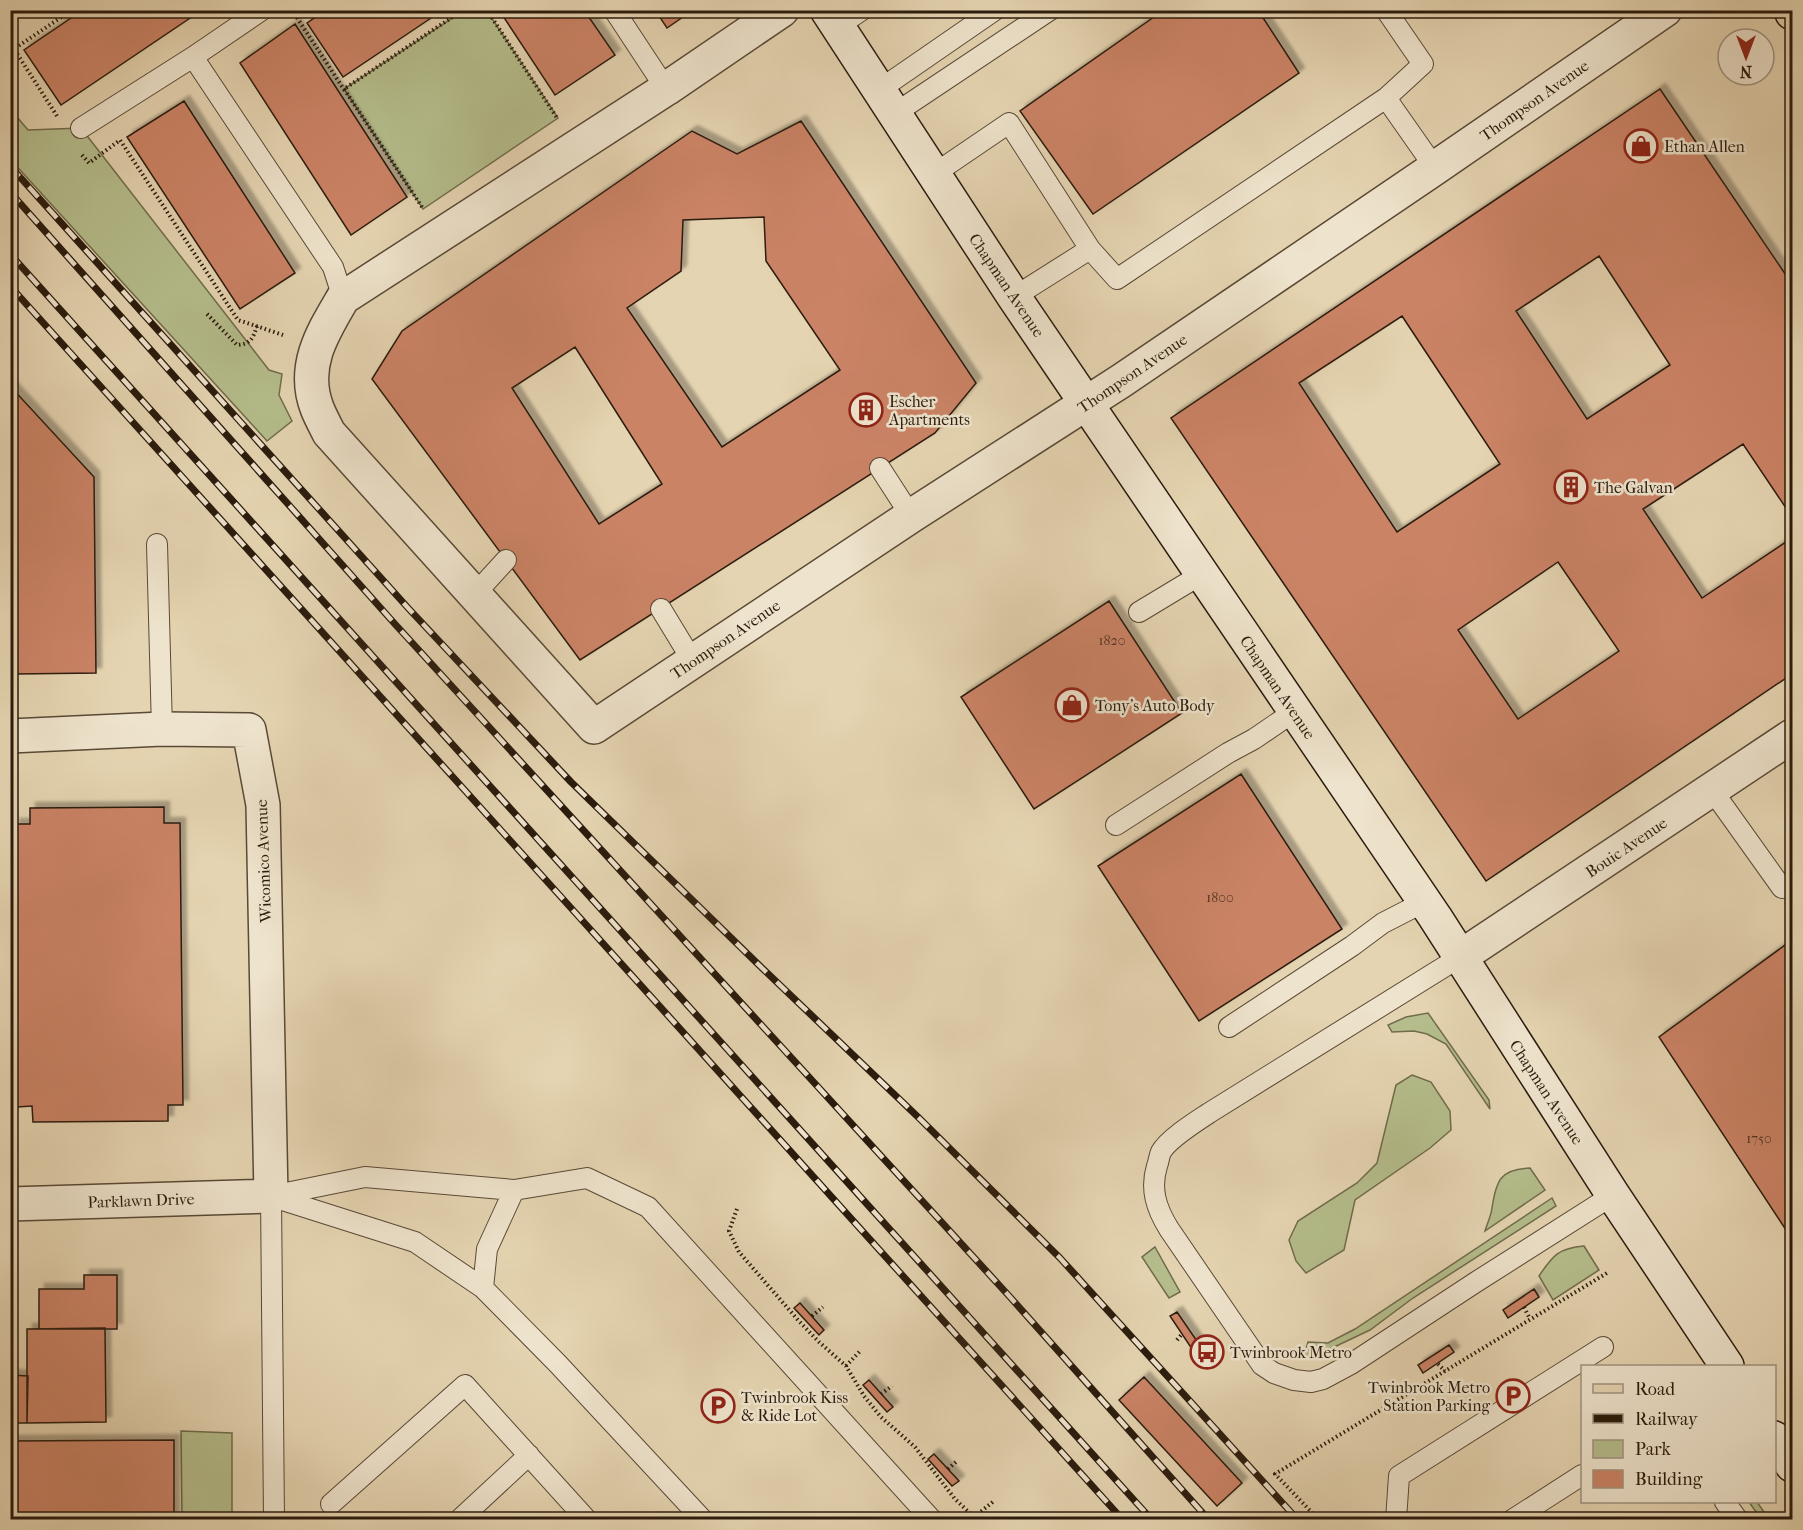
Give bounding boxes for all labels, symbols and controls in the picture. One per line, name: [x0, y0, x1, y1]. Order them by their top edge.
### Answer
north arrow: [1716, 27, 1776, 87]
street label: Thompson Avenue: [1476, 56, 1592, 145]
text: N: [1739, 62, 1752, 81]
shop icon: Ethan Allen: [1623, 128, 1659, 164]
place label: Ethan Allen: [1664, 137, 1746, 156]
street label: Chapman Avenue: [965, 230, 1048, 341]
street label: Thompson Avenue: [1074, 330, 1191, 417]
building icon: Escher Apartments: [848, 392, 884, 428]
place label: Escher Apartments: [888, 392, 970, 429]
building icon: The Galvan: [1553, 469, 1589, 505]
place label: The Galvan: [1594, 478, 1674, 497]
street label: Thompson Avenue: [667, 596, 784, 683]
house number: 1820: [1099, 632, 1125, 649]
street label: Chapman Avenue: [1236, 632, 1319, 743]
shop icon: Tony's Auto Body: [1054, 687, 1090, 723]
place label: Tony's Auto Body: [1095, 696, 1215, 715]
street label: Wicomico Avenue: [252, 799, 275, 924]
street label: Bouic Avenue: [1582, 813, 1671, 882]
house number: 1800: [1206, 889, 1234, 906]
street label: Chapman Avenue: [1506, 1036, 1587, 1148]
house number: 1750: [1746, 1130, 1772, 1147]
street label: Parklawn Drive: [87, 1189, 195, 1212]
bus stop icon: Twinbrook Metro: [1189, 1334, 1225, 1370]
place label: Twinbrook Metro: [1230, 1343, 1352, 1362]
legend: [1581, 1365, 1776, 1503]
place label: Twinbrook Metro Station Parking: [1368, 1378, 1490, 1415]
parking icon: Twinbrook Metro Station Parking: [1495, 1378, 1531, 1414]
text: Road: [1635, 1379, 1675, 1400]
parking icon: Twinbrook Kiss & Ride Lot: [700, 1388, 736, 1424]
place label: Twinbrook Kiss & Ride Lot: [741, 1388, 848, 1425]
text: Railway: [1635, 1409, 1699, 1430]
text: Park: [1635, 1439, 1672, 1460]
text: Building: [1635, 1469, 1703, 1490]

